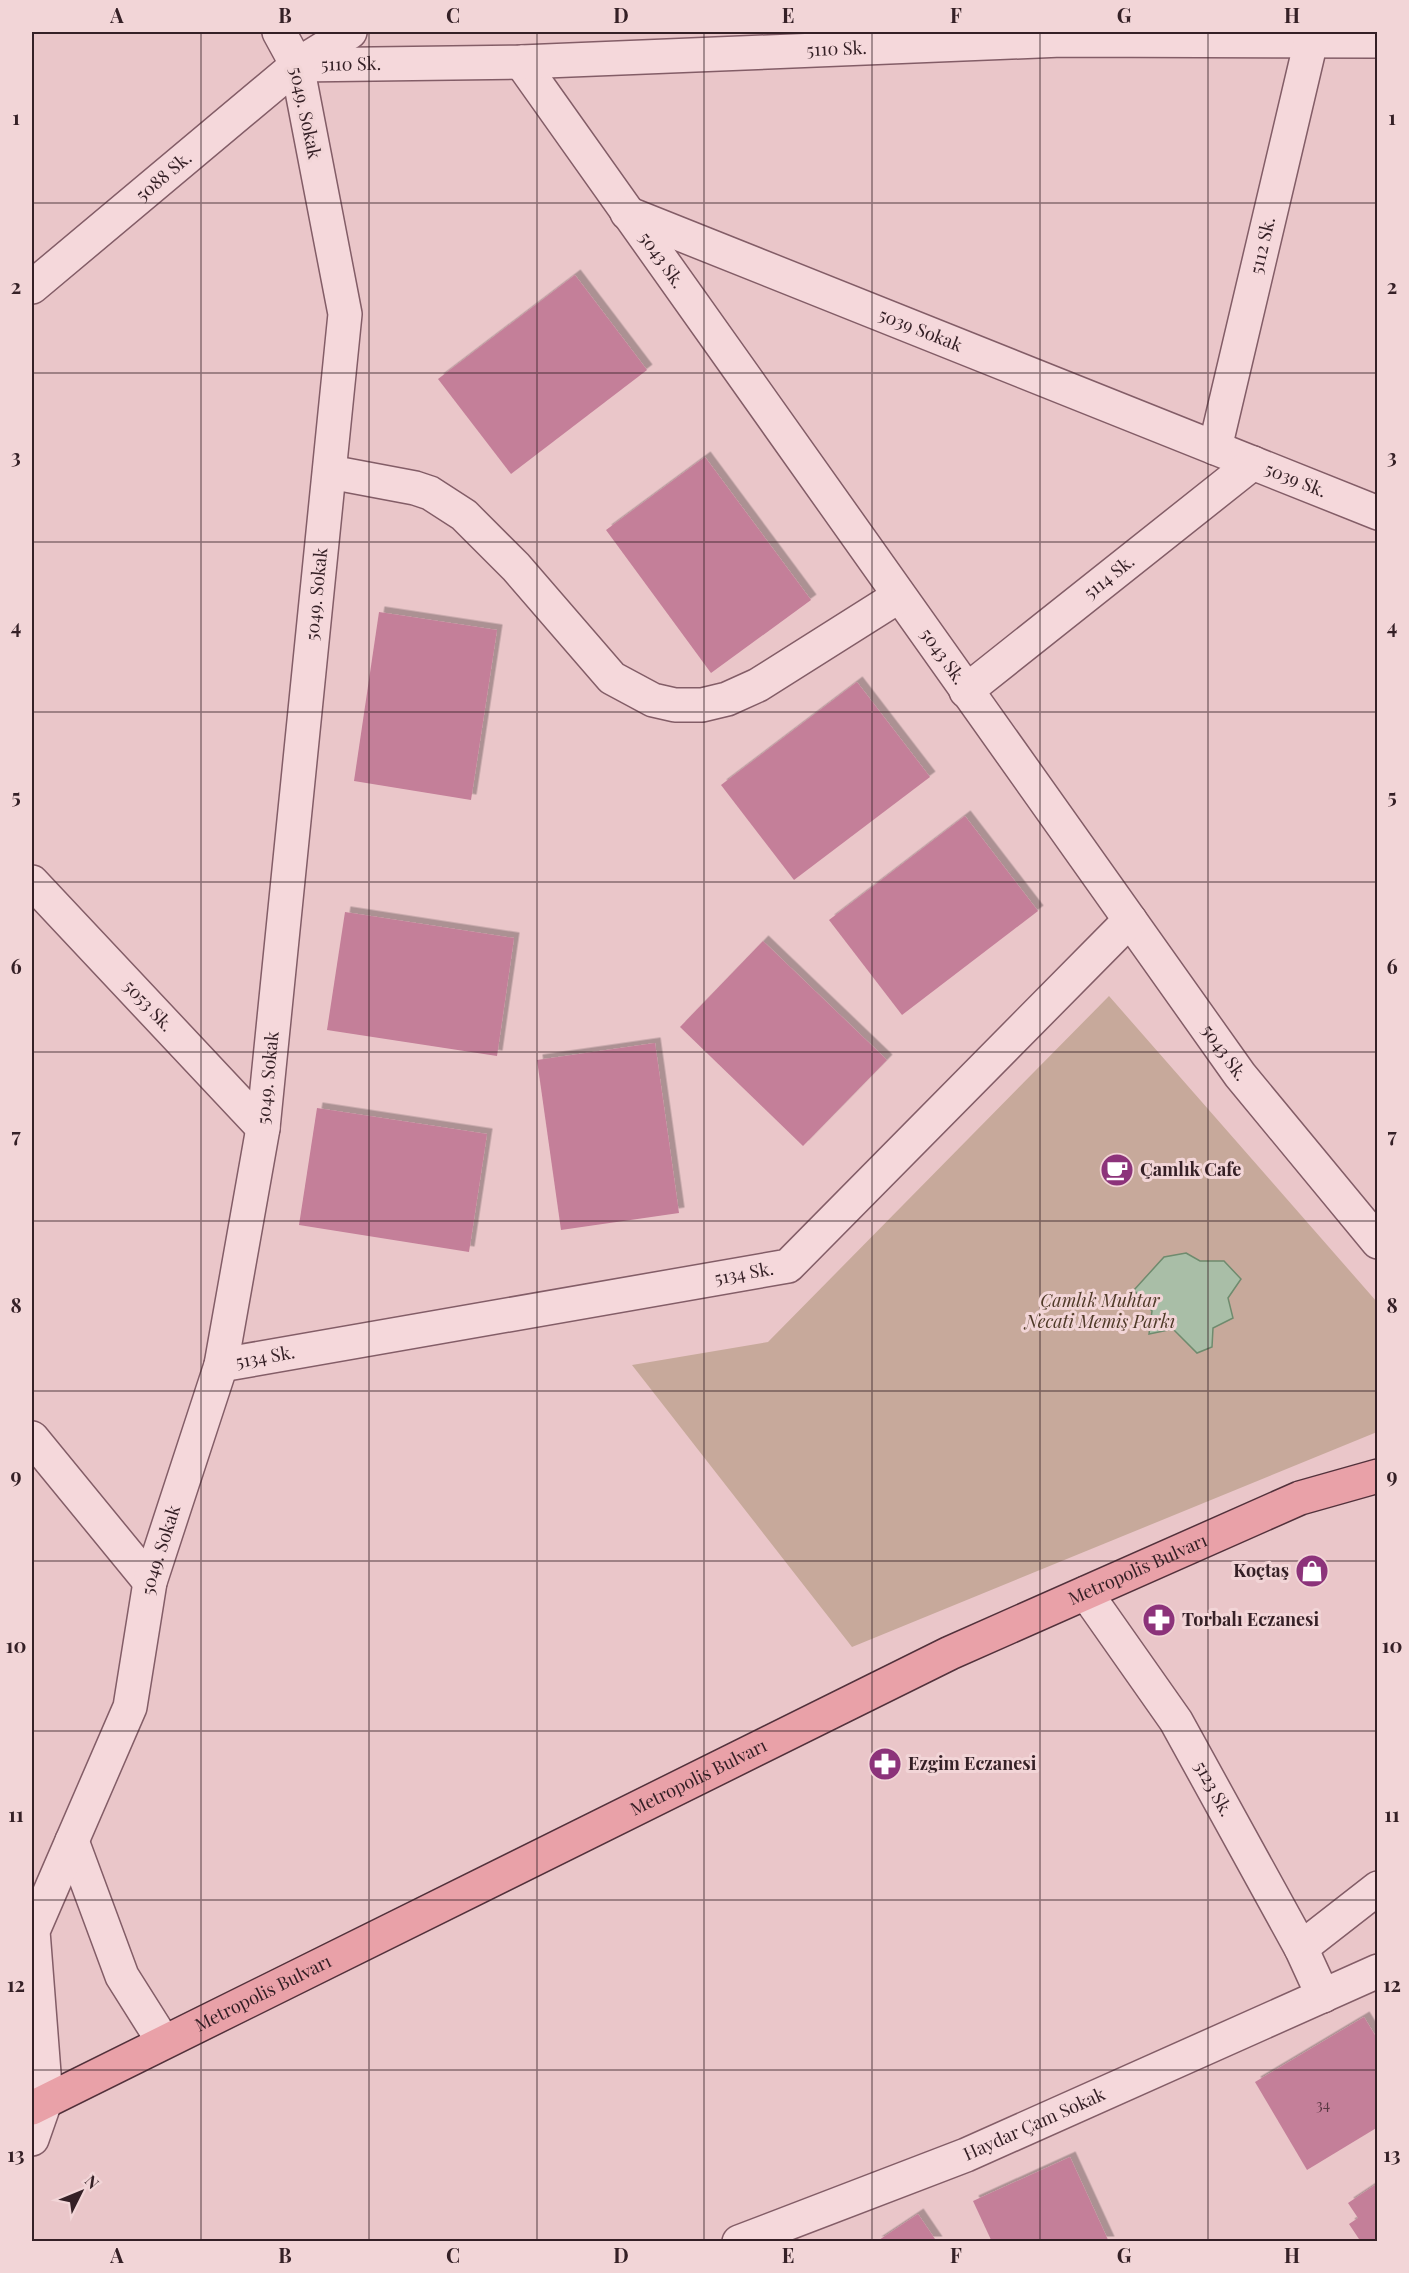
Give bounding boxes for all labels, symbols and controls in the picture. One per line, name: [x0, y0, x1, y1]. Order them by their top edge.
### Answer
text: A: [109, 1, 124, 28]
text: B: [278, 1, 292, 28]
text: C: [446, 1, 460, 28]
text: D: [613, 1, 629, 28]
text: E: [782, 1, 794, 28]
text: F: [950, 1, 962, 28]
text: G: [1117, 1, 1132, 28]
text: H: [1284, 1, 1300, 28]
street label: 5110 Sk.: [806, 35, 867, 61]
street label: 5110 Sk.: [321, 51, 381, 76]
street label: 5049. Sokak: [285, 65, 327, 161]
text: 1: [12, 103, 20, 130]
text: 1: [1388, 103, 1396, 130]
street label: 5088 Sk.: [130, 145, 196, 206]
street label: 5112 Sk.: [1243, 214, 1280, 276]
street label: 5043 Sk.: [634, 227, 691, 292]
text: 2: [11, 272, 21, 299]
text: 2: [1387, 272, 1397, 299]
street label: 5039 Sokak: [875, 302, 966, 357]
text: 3: [11, 442, 21, 469]
text: 3: [1387, 442, 1397, 469]
street label: 5039 Sk.: [1262, 456, 1330, 502]
street label: 5049. Sokak: [299, 546, 332, 642]
street label: 5114 Sk.: [1078, 549, 1139, 604]
text: 4: [11, 612, 21, 639]
text: 4: [1387, 612, 1397, 639]
street label: 5043 Sk.: [916, 623, 972, 689]
text: 5: [11, 782, 21, 809]
text: 5: [1387, 782, 1397, 809]
text: 6: [10, 952, 22, 979]
text: 6: [1386, 952, 1398, 979]
street label: 5053 Sk.: [119, 974, 179, 1036]
street label: 5043 Sk.: [1197, 1019, 1253, 1086]
street label: 5049. Sokak: [250, 1030, 284, 1125]
text: 7: [11, 1121, 21, 1148]
text: 7: [1387, 1121, 1397, 1148]
cafe icon: Çamlık Cafe: [1099, 1152, 1135, 1188]
place label: Çamlık Cafe: [1140, 1157, 1241, 1181]
street label: 5134 Sk.: [713, 1256, 775, 1290]
park label: Çamlık Muhtar Necati Memiş Parkı: [1023, 1288, 1175, 1333]
text: 8: [10, 1291, 22, 1318]
text: 8: [1386, 1291, 1398, 1318]
street label: 5134 Sk.: [234, 1339, 297, 1373]
text: 9: [10, 1461, 22, 1488]
text: 9: [1386, 1461, 1398, 1488]
street label: 5049. Sokak: [135, 1502, 185, 1597]
street label: Metropolis Bulvarı: [1064, 1528, 1211, 1610]
shop icon: Koçtaş: [1294, 1553, 1330, 1589]
place label: Koçtaş: [1233, 1558, 1289, 1582]
pharmacy icon: Torbalı Eczanesi: [1141, 1602, 1177, 1638]
place label: Torbalı Eczanesi: [1182, 1607, 1319, 1631]
text: 10: [6, 1631, 26, 1658]
text: 10: [1382, 1631, 1402, 1658]
street label: Metropolis Bulvarı: [626, 1733, 770, 1821]
pharmacy icon: Ezgim Eczanesi: [867, 1746, 903, 1782]
place label: Ezgim Eczanesi: [908, 1751, 1037, 1775]
street label: 5123 Sk.: [1189, 1757, 1239, 1820]
text: 11: [8, 1800, 24, 1827]
text: 11: [1384, 1800, 1400, 1827]
street label: Metropolis Bulvarı: [190, 1949, 335, 2036]
text: 12: [7, 1970, 25, 1997]
text: 12: [1383, 1970, 1401, 1997]
street label: Haydar Çam Sokak: [959, 2081, 1109, 2166]
house number: 34: [1316, 2094, 1330, 2114]
text: 13: [7, 2140, 25, 2167]
text: 13: [1383, 2140, 1401, 2167]
north arrow: [51, 2162, 111, 2222]
text: N: [81, 2170, 104, 2193]
text: A: [109, 2241, 124, 2268]
text: B: [278, 2241, 292, 2268]
text: C: [446, 2241, 460, 2268]
text: D: [613, 2241, 629, 2268]
text: E: [782, 2241, 794, 2268]
text: F: [950, 2241, 962, 2268]
text: G: [1117, 2241, 1132, 2268]
text: H: [1284, 2241, 1300, 2268]

